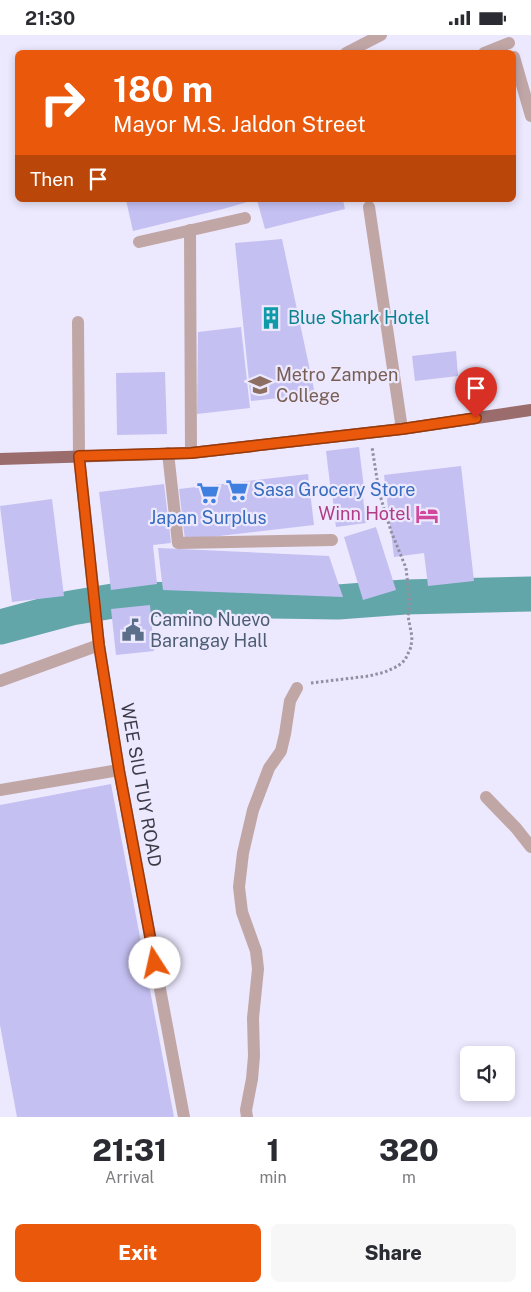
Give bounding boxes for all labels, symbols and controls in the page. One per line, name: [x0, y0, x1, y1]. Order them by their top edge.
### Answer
text: 21:30: [25, 7, 75, 29]
text: 180 m: [113, 69, 213, 110]
icon: right: [30, 70, 95, 135]
text: Mayor M.S. Jaldon Street: [113, 111, 366, 137]
icon: arrive: [84, 165, 112, 193]
text: Then: [30, 168, 74, 190]
building icon: Blue Shark Hotel: [258, 305, 284, 331]
place label: Blue Shark Hotel: [288, 307, 430, 328]
place label: Metro Zampen College: [276, 364, 398, 406]
pin: [455, 367, 497, 418]
school or university icon: Metro Zampen College: [247, 372, 273, 398]
icon: arrive: [462, 374, 490, 402]
supermarket icon: Sasa Grocery Store: [224, 477, 250, 503]
place label: Sasa Grocery Store: [253, 479, 415, 500]
supermarket icon: Japan Surplus: [195, 480, 221, 506]
hotel icon: Winn Hotel: [414, 501, 440, 527]
place label: Winn Hotel: [318, 503, 411, 524]
place label: Japan Surplus: [149, 507, 267, 528]
place label: Camino Nuevo Barangay Hall: [150, 609, 270, 651]
public building icon: Camino Nuevo Barangay Hall: [120, 617, 146, 643]
street label: WEE SIU TUY ROAD: [117, 701, 166, 869]
position arrow: [128, 936, 180, 988]
map controls: [460, 1046, 515, 1101]
button: sound: [460, 1046, 515, 1101]
text: 21:31: [92, 1132, 167, 1168]
text: 1: [267, 1132, 280, 1168]
text: 320: [379, 1132, 439, 1168]
text: Arrival: [105, 1168, 154, 1187]
text: min: [260, 1168, 287, 1187]
text: m: [402, 1168, 416, 1187]
button: Exit: [15, 1224, 261, 1282]
button: Share: [271, 1224, 516, 1282]

